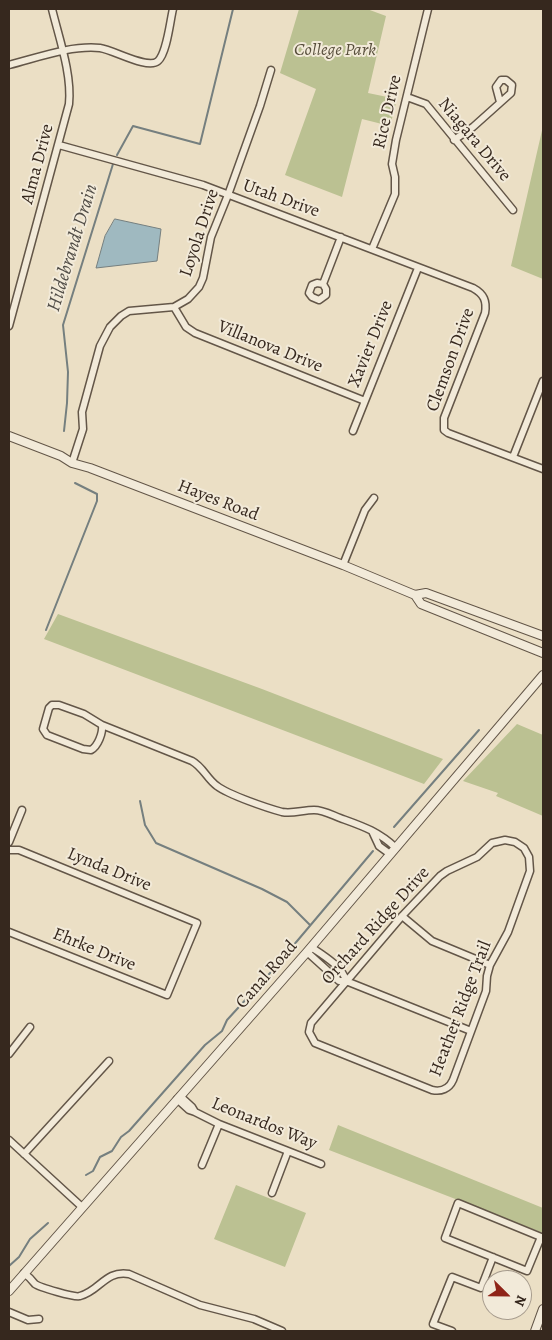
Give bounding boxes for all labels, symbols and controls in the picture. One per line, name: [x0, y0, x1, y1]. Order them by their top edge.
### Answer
park label: College Park: [294, 40, 376, 62]
street label: Rice Drive: [369, 73, 407, 151]
street label: Niagara Drive: [433, 94, 515, 186]
street label: Alma Drive: [17, 122, 59, 206]
street label: Utah Drive: [240, 175, 322, 223]
water label: Hildebrandt Drain: [43, 182, 103, 314]
street label: Loyola Drive: [176, 186, 224, 280]
street label: Xavier Drive: [344, 297, 398, 391]
street label: Clemson Drive: [422, 305, 480, 415]
street label: Villanova Drive: [214, 316, 326, 378]
street label: Hayes Road: [174, 476, 262, 526]
street label: Lynda Drive: [64, 843, 154, 897]
street label: Orchard Ridge Drive: [317, 863, 435, 989]
street label: Ehrke Drive: [49, 924, 139, 976]
street label: Canal Road: [232, 936, 302, 1014]
street label: Heather Ridge Trail: [425, 938, 497, 1080]
street label: Leonardos Way: [208, 1093, 320, 1155]
north arrow: [482, 1270, 532, 1320]
text: N: [510, 1292, 531, 1309]

